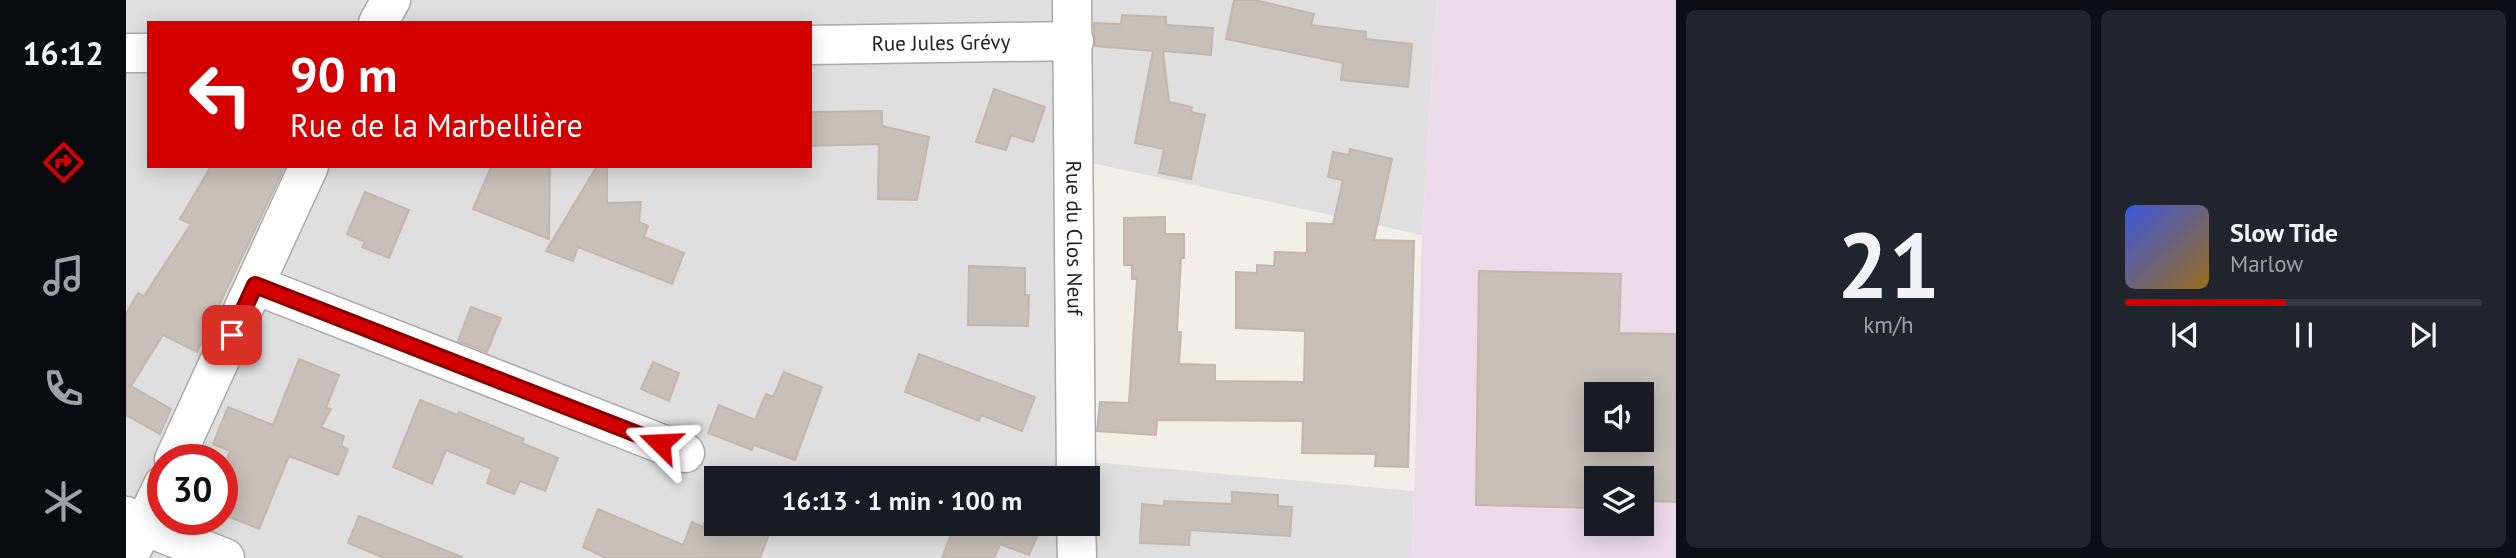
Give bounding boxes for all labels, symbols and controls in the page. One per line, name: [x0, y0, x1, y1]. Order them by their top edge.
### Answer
street label: Rue Jules Grévy: [871, 28, 1011, 57]
text: 16:12: [22, 32, 104, 74]
text: 90 m: [290, 42, 397, 106]
icon: left: [175, 49, 266, 140]
text: Rue de la Marbellière: [290, 104, 583, 146]
icon: directions: [39, 138, 88, 187]
street label: Rue du Clos Neuf: [1060, 160, 1089, 317]
text: 21: [1837, 205, 1940, 323]
text: Slow Tide: [2230, 216, 2338, 249]
text: Marlow: [2230, 249, 2303, 278]
icon: music: [39, 251, 88, 300]
pin: [202, 305, 262, 365]
text: km/h: [1863, 310, 1914, 339]
icon: arrive: [213, 316, 251, 354]
icon: previous: [2166, 316, 2204, 354]
icon: pause: [2285, 316, 2323, 354]
icon: next: [2404, 316, 2442, 354]
icon: phone: [39, 364, 88, 413]
map controls: [1584, 382, 1654, 536]
button: sound: [1584, 382, 1654, 452]
position arrow: [623, 406, 697, 480]
speed limit sign: 30: [147, 444, 238, 535]
button: layers: [1584, 466, 1654, 536]
icon: climate: [39, 477, 88, 526]
text: 16:13 · 1 min · 100 m: [782, 484, 1022, 517]

